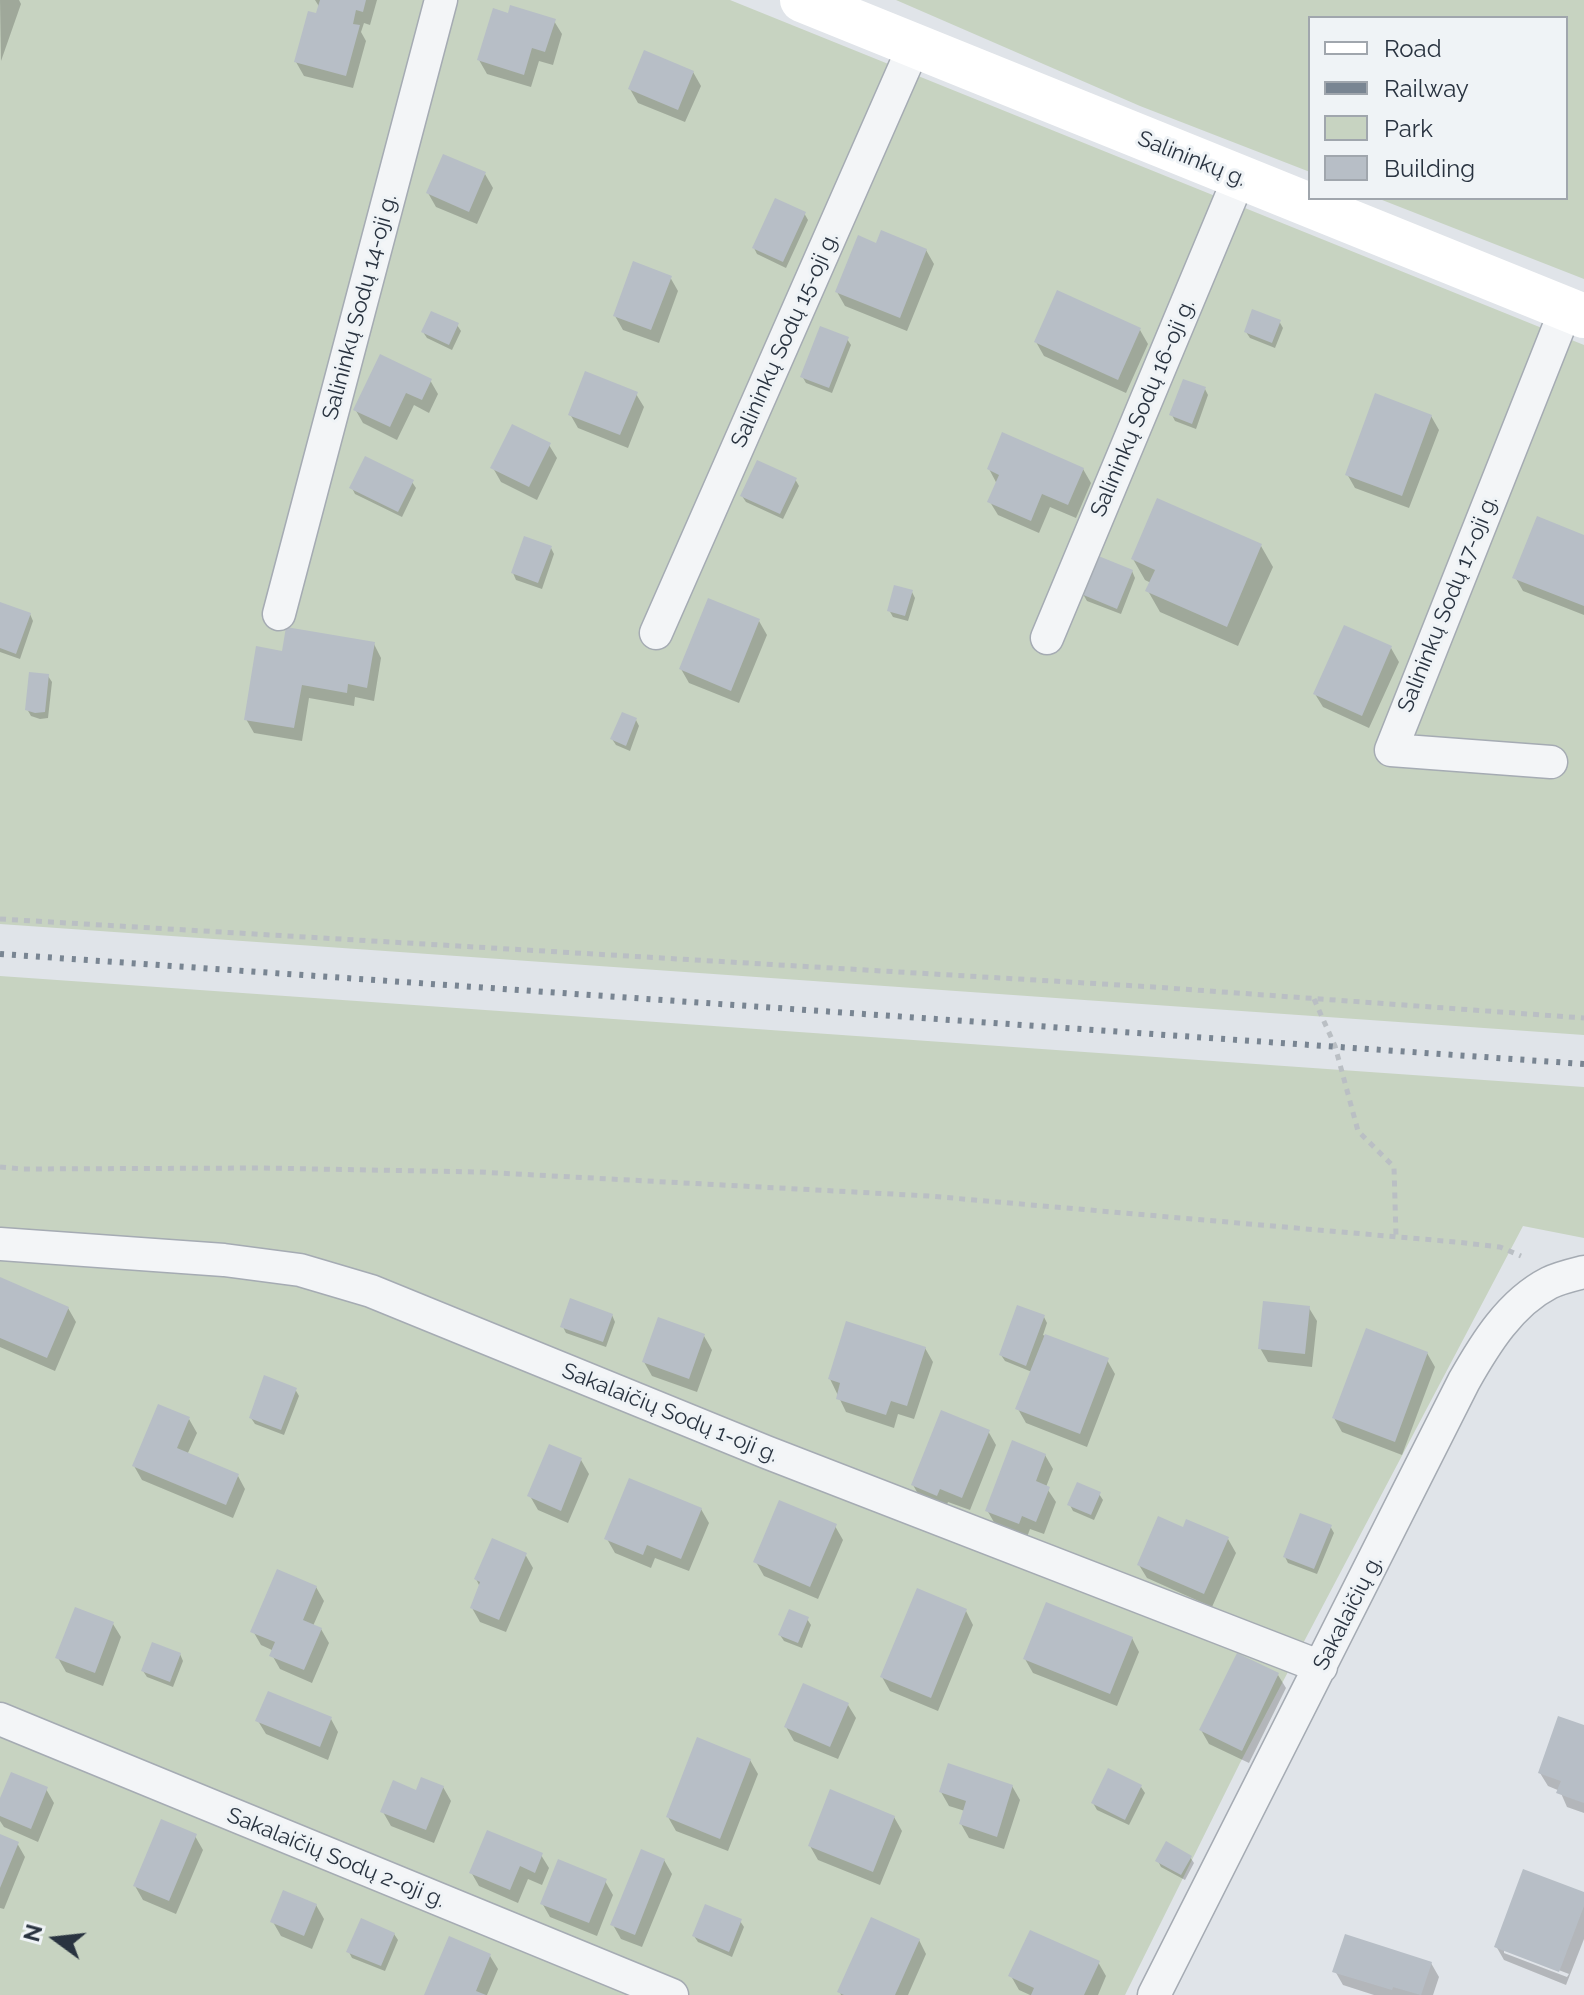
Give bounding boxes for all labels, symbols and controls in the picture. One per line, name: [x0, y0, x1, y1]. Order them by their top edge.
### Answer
legend: [1308, 16, 1568, 200]
text: Road: [1384, 34, 1442, 63]
text: Railway: [1384, 74, 1469, 103]
text: Park: [1384, 114, 1433, 143]
street label: Salininkų g.: [1134, 125, 1250, 193]
text: Building: [1384, 154, 1475, 183]
street label: Salininkų Sodų 14-oji g.: [317, 191, 403, 423]
street label: Salininkų Sodų 15-oji g.: [726, 228, 844, 452]
street label: Salininkų Sodų 16-oji g.: [1085, 295, 1201, 521]
street label: Salininkų Sodų 17-oji g.: [1392, 492, 1504, 716]
street label: Sakalaičių Sodų 1-oji g.: [558, 1358, 782, 1468]
street label: Sakalaičių g.: [1308, 1551, 1388, 1675]
street label: Sakalaičių Sodų 2-oji g.: [223, 1802, 449, 1914]
north arrow: [16, 1899, 96, 1979]
text: N: [18, 1921, 48, 1944]

